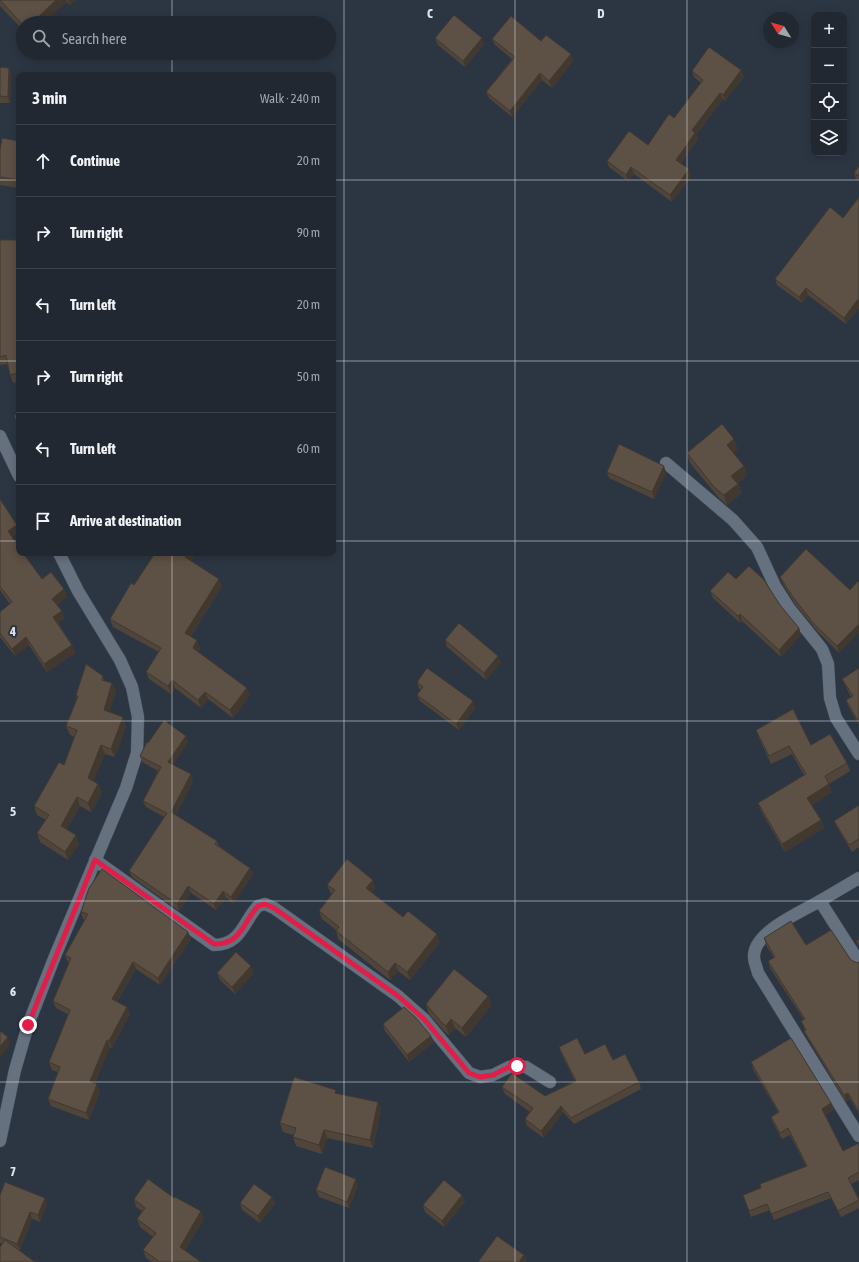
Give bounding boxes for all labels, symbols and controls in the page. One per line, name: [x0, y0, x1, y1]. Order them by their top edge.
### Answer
text: C: [427, 6, 433, 21]
text: D: [597, 6, 605, 21]
north arrow: [763, 12, 799, 48]
map controls: [811, 12, 847, 156]
button: +: [811, 12, 847, 48]
search box: [16, 16, 336, 60]
icon: search: [30, 27, 52, 49]
text: Search here: [62, 30, 127, 47]
button: −: [811, 48, 847, 84]
button: locate: [811, 84, 847, 120]
text: 3 min: [32, 88, 67, 108]
text: Walk · 240 m: [260, 91, 320, 106]
button: layers: [811, 120, 847, 156]
icon: ahead: [32, 150, 54, 172]
text: Continue: [70, 152, 120, 169]
text: 20 m: [297, 153, 320, 168]
icon: right: [32, 222, 54, 244]
text: Turn right: [70, 224, 123, 241]
text: 90 m: [297, 225, 320, 240]
icon: left: [32, 294, 54, 316]
text: Turn left: [70, 296, 116, 313]
text: 20 m: [297, 297, 320, 312]
icon: right: [32, 366, 54, 388]
text: Turn right: [70, 368, 123, 385]
text: 50 m: [297, 369, 320, 384]
icon: left: [32, 438, 54, 460]
text: Turn left: [70, 440, 116, 457]
text: 60 m: [297, 441, 320, 456]
icon: arrive: [32, 510, 54, 532]
text: Arrive at destination: [70, 512, 181, 529]
text: 4: [9, 624, 16, 639]
text: 5: [10, 804, 16, 819]
text: 6: [10, 984, 16, 999]
route end: [19, 1016, 37, 1034]
route start: [508, 1057, 526, 1075]
text: 7: [10, 1164, 16, 1179]

